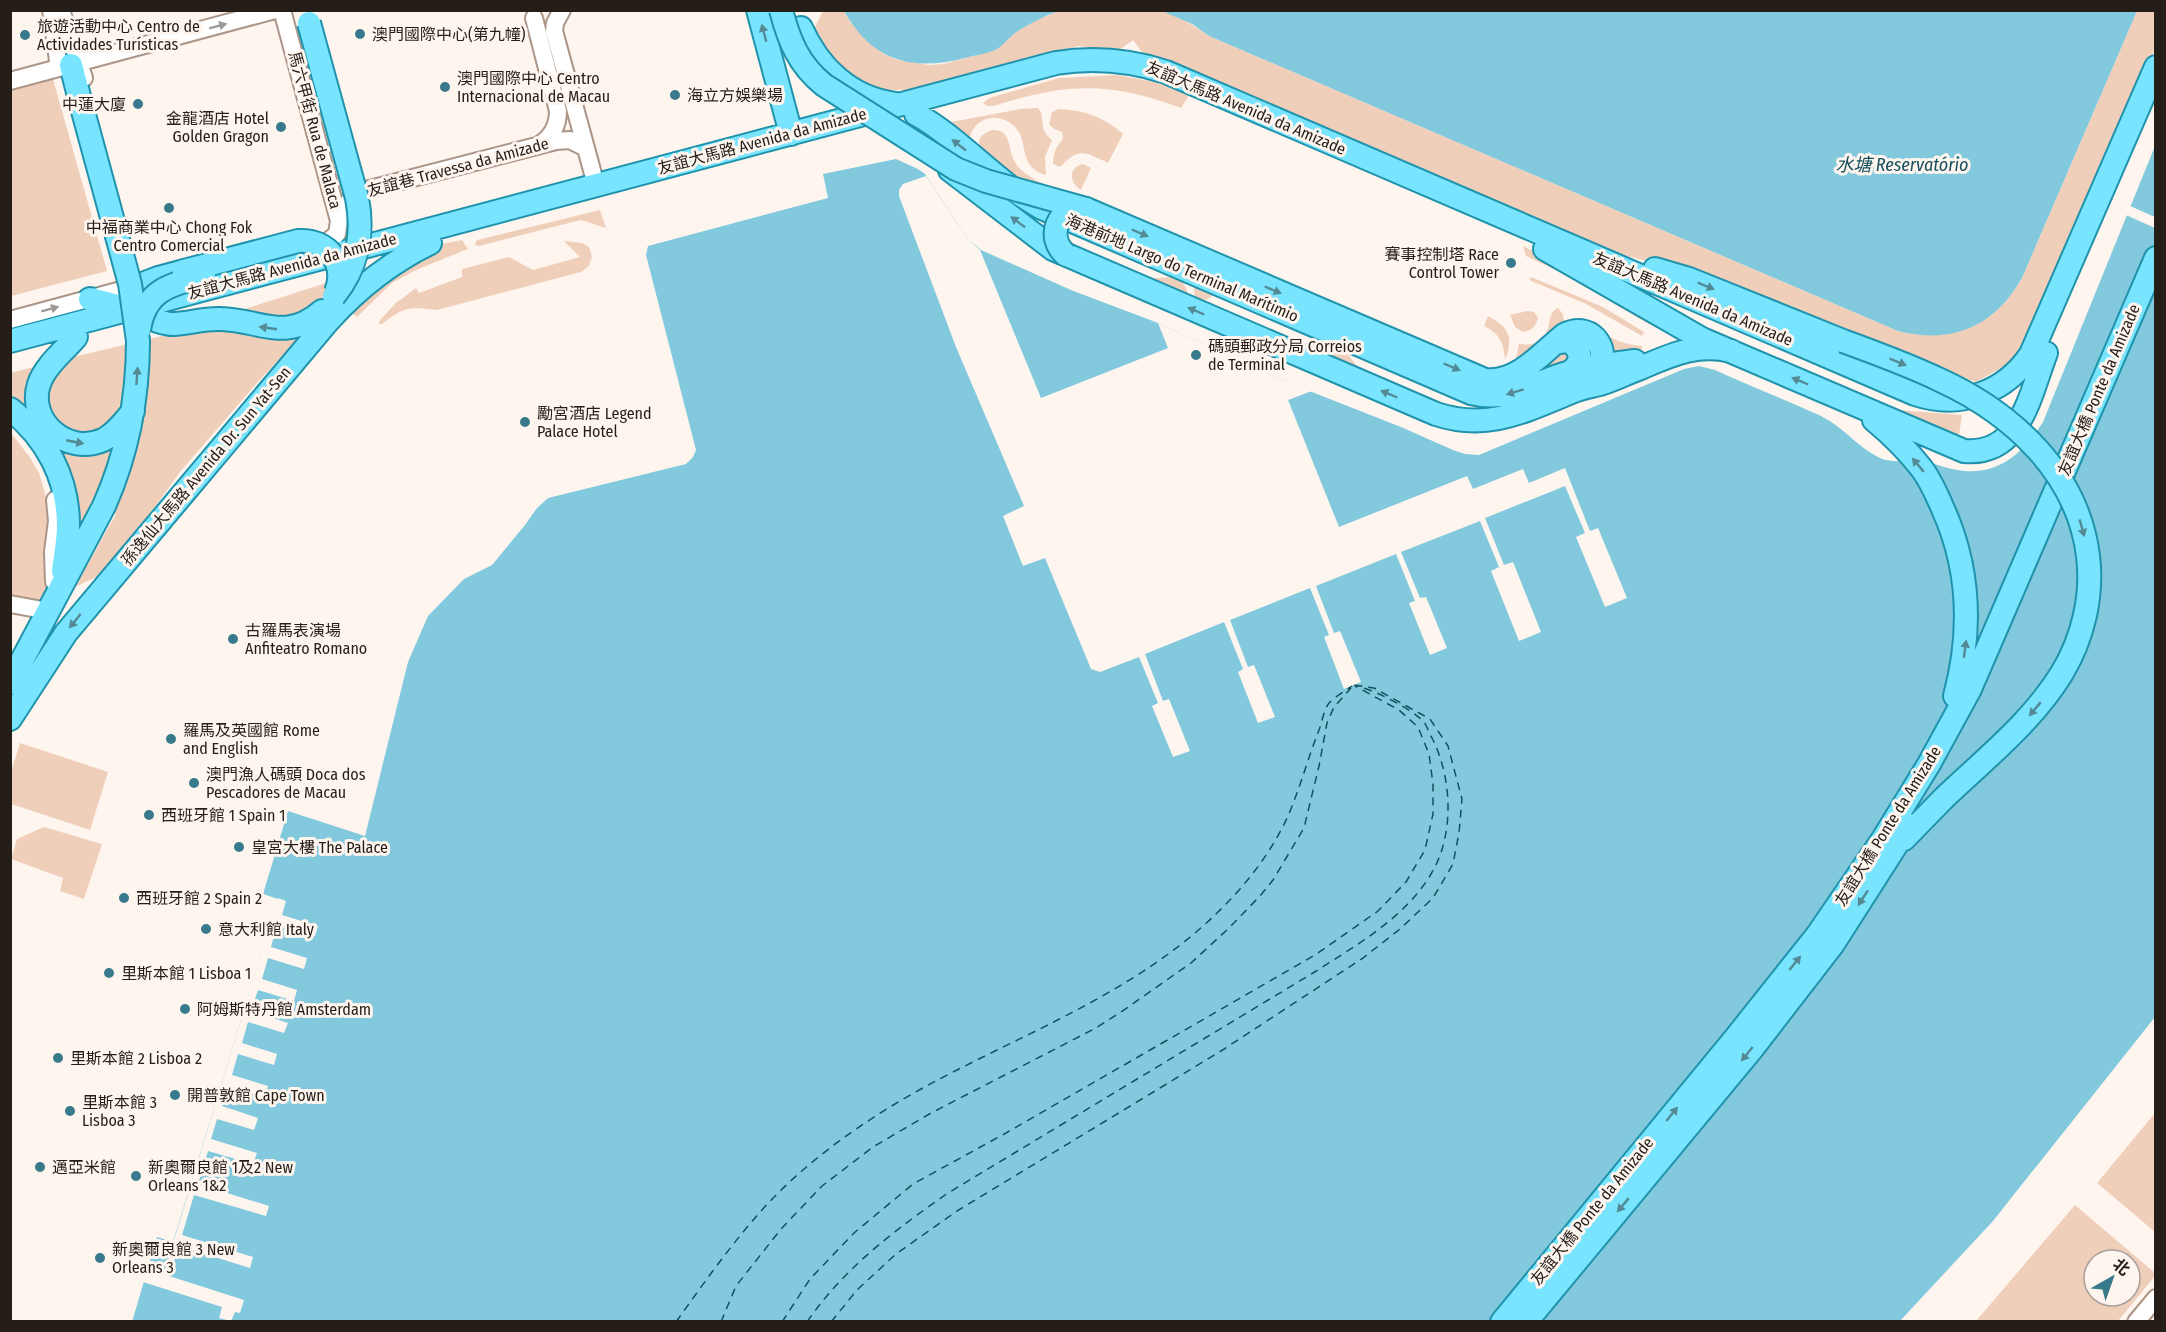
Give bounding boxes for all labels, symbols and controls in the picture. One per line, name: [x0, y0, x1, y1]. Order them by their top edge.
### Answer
place label: 旅遊活動中心 Centro de Actividades Turísticas: [37, 17, 200, 54]
one-way arrow: [209, 20, 227, 30]
one-way arrow: [759, 24, 768, 42]
place label: 澳門國際中心(第九幢): [372, 25, 526, 44]
marker: 澳門國際中心(第九幢): [353, 27, 367, 41]
marker: 旅遊活動中心 Centro de Actividades Turísticas: [18, 28, 32, 42]
street label: 馬六甲街 Rua de Malaca: [285, 49, 345, 211]
street label: 友誼大馬路 Avenida da Amizade: [1143, 57, 1349, 159]
place label: 澳門國際中心 Centro Internacional de Macau: [457, 69, 610, 106]
marker: 澳門國際中心 Centro Internacional de Macau: [438, 80, 452, 94]
place label: 海立方娛樂場: [687, 86, 783, 105]
marker: 海立方娛樂場: [668, 88, 682, 102]
place label: 中蓮大廈: [62, 95, 126, 114]
marker: 中蓮大廈: [131, 97, 145, 111]
street label: 友誼大馬路 Avenida da Amizade: [656, 104, 868, 178]
place label: 金龍酒店 Hotel Golden Gragon: [166, 109, 269, 146]
marker: 金龍酒店 Hotel Golden Gragon: [274, 120, 288, 134]
street label: 友誼巷 Travessa da Amizade: [365, 134, 551, 200]
one-way arrow: [951, 139, 966, 151]
water label: 水塘 Reservatório: [1836, 154, 1968, 176]
marker: 中福商業中心 Chong Fok Centro Comercial: [162, 201, 176, 215]
street label: 海港前地 Largo do Terminal Marítimio: [1063, 210, 1301, 326]
one-way arrow: [1010, 216, 1026, 228]
place label: 中福商業中心 Chong Fok Centro Comercial: [86, 218, 253, 255]
one-way arrow: [1131, 228, 1149, 238]
street label: 友誼大馬路 Avenida da Amizade: [186, 229, 398, 303]
place label: 賽事控制塔 Race Control Tower: [1384, 245, 1499, 282]
street label: 友誼大馬路 Avenida da Amizade: [1590, 248, 1796, 350]
marker: 賽事控制塔 Race Control Tower: [1504, 256, 1518, 270]
one-way arrow: [1697, 281, 1715, 291]
one-way arrow: [1264, 285, 1282, 295]
street label: 友誼大橋 Ponte da Amizade: [2054, 301, 2144, 479]
one-way arrow: [41, 304, 59, 314]
one-way arrow: [1187, 306, 1205, 315]
one-way arrow: [258, 323, 277, 332]
place label: 碼頭郵政分局 Correios de Terminal: [1208, 337, 1362, 374]
marker: 碼頭郵政分局 Correios de Terminal: [1189, 348, 1203, 362]
one-way arrow: [1889, 358, 1907, 367]
one-way arrow: [1443, 362, 1461, 372]
street label: 孫逸仙大馬路 Avenida Dr. Sun Yat-Sen: [117, 363, 295, 569]
one-way arrow: [133, 366, 142, 385]
one-way arrow: [1790, 376, 1808, 386]
one-way arrow: [1506, 388, 1524, 397]
one-way arrow: [1380, 389, 1398, 398]
place label: 勵宮酒店 Legend Palace Hotel: [537, 404, 652, 441]
marker: 勵宮酒店 Legend Palace Hotel: [518, 415, 532, 429]
one-way arrow: [65, 438, 84, 447]
one-way arrow: [1911, 457, 1924, 473]
one-way arrow: [2078, 519, 2087, 537]
one-way arrow: [70, 614, 82, 629]
place label: 古羅馬表演場 Anfiteatro Romano: [245, 621, 367, 658]
marker: 古羅馬表演場 Anfiteatro Romano: [226, 632, 240, 646]
one-way arrow: [1960, 639, 1970, 658]
one-way arrow: [2029, 701, 2042, 717]
place label: 羅馬及英國館 Rome and English: [183, 721, 320, 758]
marker: 羅馬及英國館 Rome and English: [164, 732, 178, 746]
street label: 友誼大橋 Ponte da Amizade: [1831, 743, 1945, 909]
place label: 澳門漁人碼頭 Doca dos Pescadores de Macau: [206, 765, 366, 802]
marker: 澳門漁人碼頭 Doca dos Pescadores de Macau: [187, 776, 201, 790]
place label: 西班牙館 1 Spain 1: [161, 806, 285, 825]
marker: 西班牙館 1 Spain 1: [142, 808, 156, 822]
place label: 皇宮大樓 The Palace: [251, 838, 388, 857]
marker: 皇宮大樓 The Palace: [232, 840, 246, 854]
place label: 西班牙館 2 Spain 2: [136, 889, 262, 908]
one-way arrow: [1858, 890, 1869, 906]
marker: 西班牙館 2 Spain 2: [117, 891, 131, 905]
place label: 意大利館 Italy: [218, 920, 315, 939]
marker: 意大利館 Italy: [199, 922, 213, 936]
one-way arrow: [1789, 955, 1802, 971]
place label: 里斯本館 1 Lisboa 1: [121, 964, 251, 983]
marker: 里斯本館 1 Lisboa 1: [102, 966, 116, 980]
place label: 阿姆斯特丹館 Amsterdam: [197, 1000, 371, 1019]
marker: 阿姆斯特丹館 Amsterdam: [178, 1002, 192, 1016]
one-way arrow: [1741, 1047, 1754, 1062]
place label: 里斯本館 2 Lisboa 2: [70, 1049, 202, 1068]
marker: 里斯本館 2 Lisboa 2: [51, 1051, 65, 1065]
place label: 開普敦館 Cape Town: [187, 1086, 325, 1105]
marker: 開普敦館 Cape Town: [168, 1088, 182, 1102]
place label: 里斯本館 3 Lisboa 3: [82, 1093, 157, 1130]
marker: 里斯本館 3 Lisboa 3: [63, 1104, 77, 1118]
one-way arrow: [1666, 1106, 1679, 1122]
street label: 友誼大橋 Ponte da Amizade: [1527, 1133, 1658, 1289]
place label: 邁亞米館: [52, 1158, 116, 1177]
place label: 新奧爾良館 1及2 New Orleans 1&2: [148, 1158, 293, 1195]
marker: 邁亞米館: [33, 1160, 47, 1174]
marker: 新奧爾良館 1及2 New Orleans 1&2: [129, 1169, 143, 1183]
one-way arrow: [1616, 1197, 1629, 1213]
place label: 新奧爾良館 3 New Orleans 3: [112, 1240, 235, 1277]
north arrow: [2082, 1248, 2142, 1308]
marker: 新奧爾良館 3 New Orleans 3: [93, 1251, 107, 1265]
text: 北: [2109, 1254, 2134, 1279]

